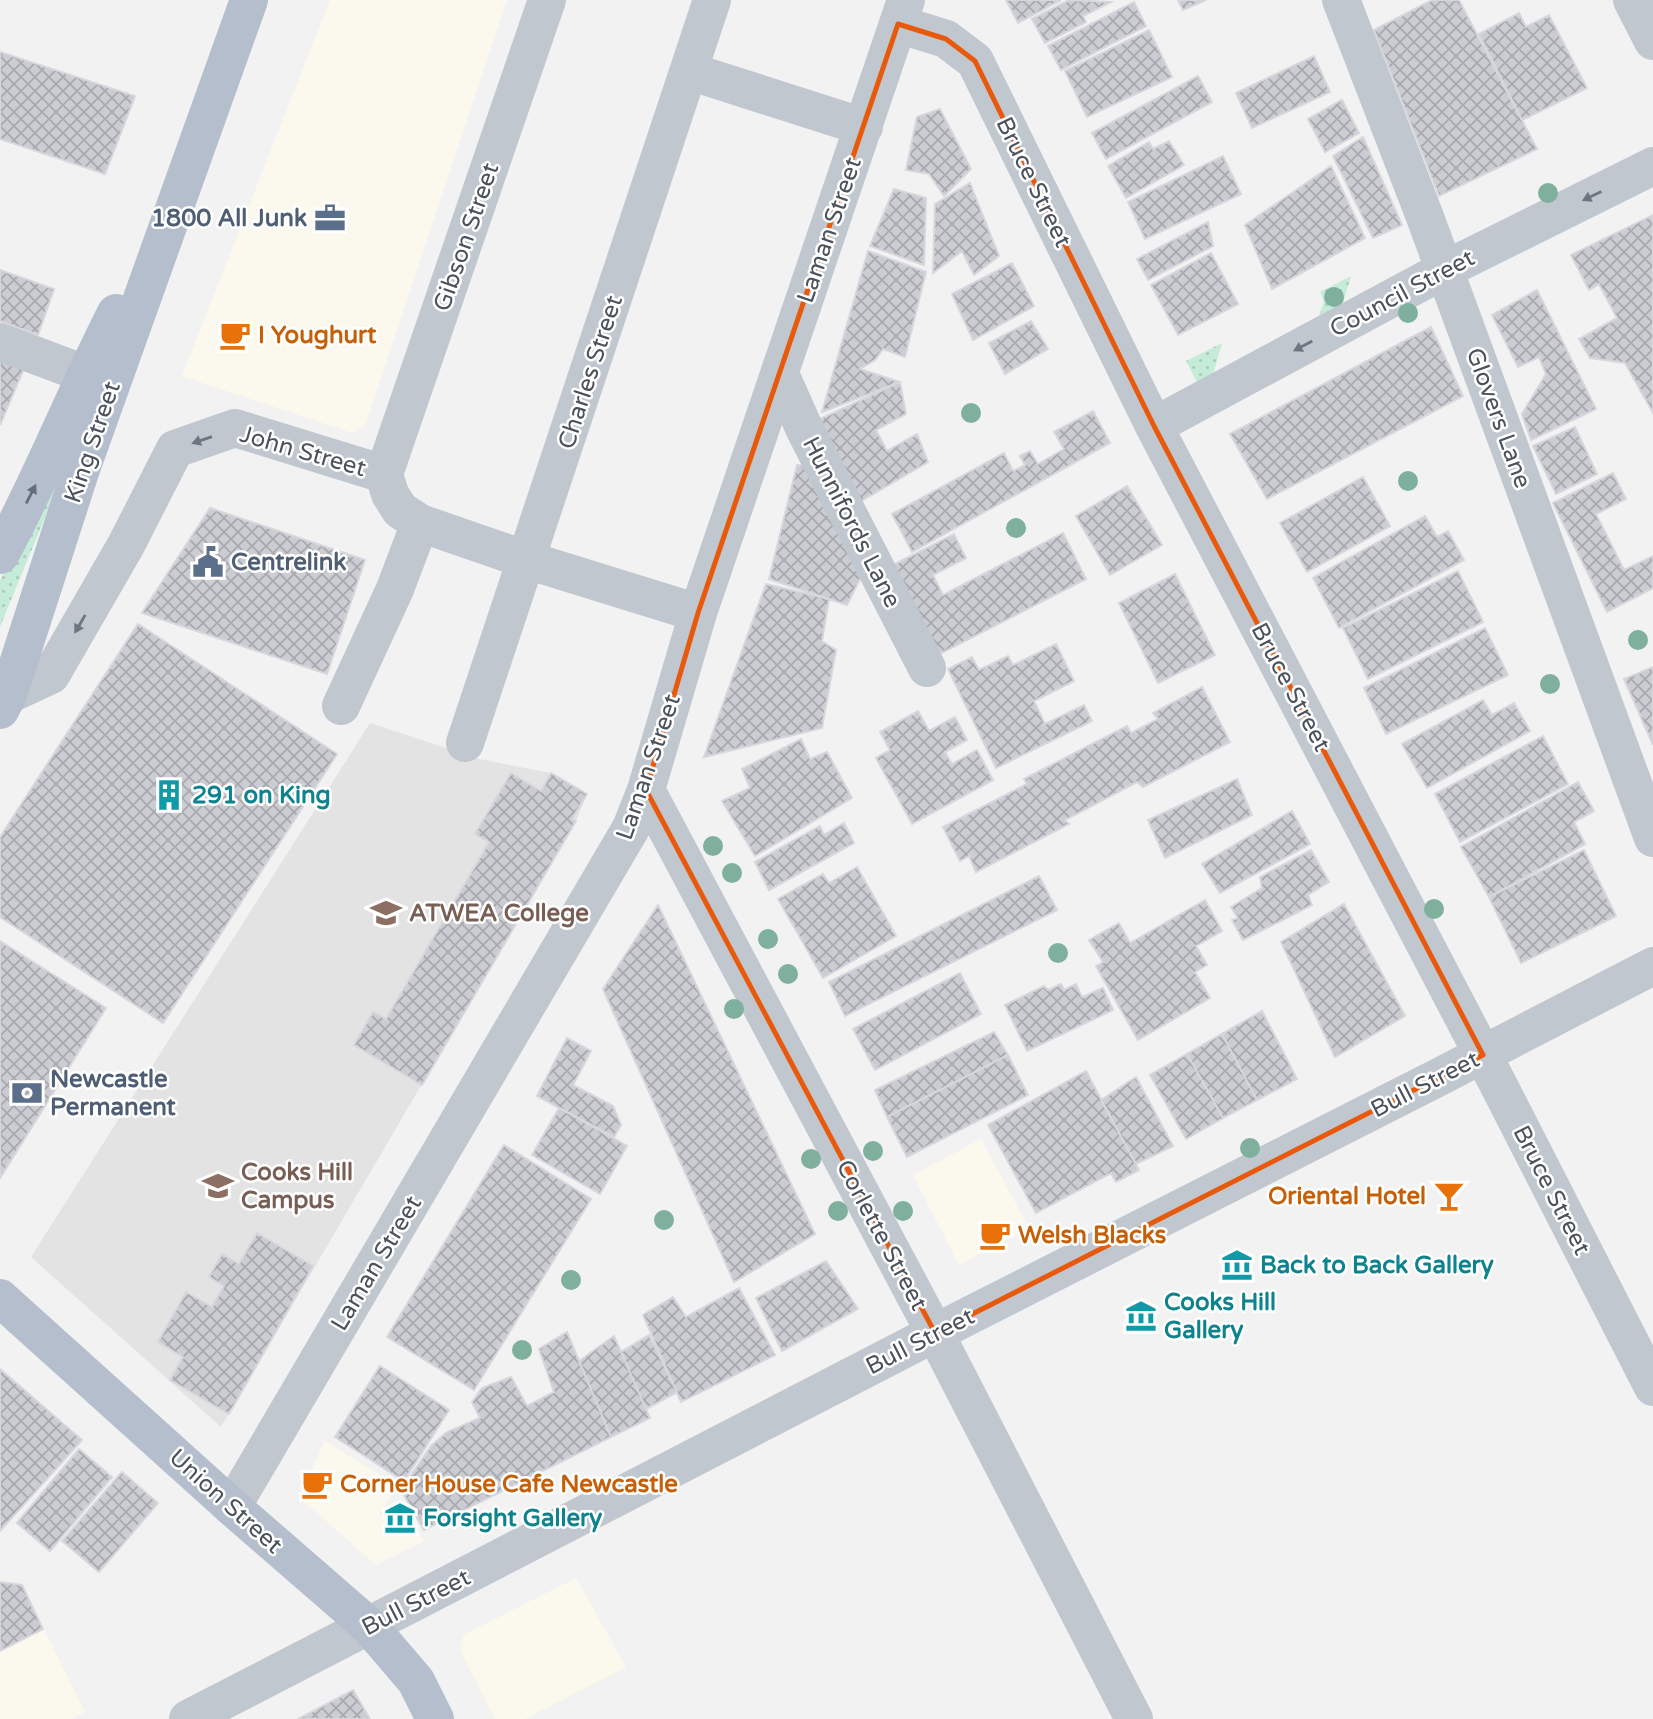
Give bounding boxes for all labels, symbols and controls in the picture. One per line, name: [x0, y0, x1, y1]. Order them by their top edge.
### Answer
street label: Bruce Street: [990, 112, 1078, 252]
street label: Laman Street: [791, 153, 868, 307]
street label: Gibson Street: [428, 159, 505, 315]
one-way arrow: [1582, 190, 1602, 202]
office icon: 1800 All Junk: [313, 201, 347, 235]
place label: 1800 All Junk: [151, 204, 307, 233]
street label: Council Street: [1325, 243, 1480, 344]
street label: Charles Street: [552, 292, 629, 453]
cafe icon: I Youghurt: [218, 318, 252, 352]
place label: I Youghurt: [258, 321, 377, 350]
one-way arrow: [1293, 340, 1313, 351]
street label: Glovers Lane: [1460, 344, 1537, 492]
street label: King Street: [58, 378, 127, 507]
street label: John Street: [236, 420, 369, 483]
street label: Hunnifords Lane: [796, 432, 907, 613]
one-way arrow: [192, 435, 213, 446]
one-way arrow: [26, 484, 37, 504]
public building icon: Centrelink: [191, 545, 225, 579]
place label: Centrelink: [231, 548, 346, 577]
one-way arrow: [74, 614, 86, 633]
street label: Bruce Street: [1245, 618, 1337, 756]
street label: Laman Street: [610, 690, 687, 844]
building icon: 291 on King: [152, 778, 186, 812]
place label: 291 on King: [192, 781, 331, 810]
school or university icon: ATWEA College: [369, 896, 403, 930]
place label: ATWEA College: [409, 899, 589, 928]
street label: Bull Street: [1366, 1045, 1484, 1124]
place label: Newcastle Permanent: [50, 1065, 177, 1122]
bank icon: Newcastle Permanent: [10, 1076, 44, 1110]
street label: Bruce Street: [1507, 1121, 1597, 1260]
street label: Corlette Street: [830, 1155, 933, 1315]
place label: Cooks Hill Campus: [241, 1158, 353, 1215]
school or university icon: Cooks Hill Campus: [201, 1169, 235, 1203]
bar icon: Oriental Hotel: [1432, 1179, 1466, 1213]
place label: Oriental Hotel: [1268, 1182, 1426, 1211]
street label: Laman Street: [325, 1191, 428, 1336]
cafe icon: Welsh Blacks: [978, 1218, 1012, 1252]
place label: Welsh Blacks: [1018, 1221, 1166, 1250]
museum icon: Back to Back Gallery: [1220, 1248, 1254, 1282]
place label: Back to Back Gallery: [1260, 1251, 1494, 1280]
place label: Cooks Hill Gallery: [1164, 1288, 1276, 1345]
museum icon: Cooks Hill Gallery: [1124, 1299, 1158, 1333]
street label: Bull Street: [861, 1302, 979, 1381]
street label: Union Street: [163, 1443, 288, 1560]
cafe icon: Corner House Cafe Newcastle: [300, 1467, 334, 1501]
place label: Corner House Cafe Newcastle: [340, 1470, 678, 1499]
museum icon: Forsight Gallery: [383, 1501, 417, 1535]
place label: Forsight Gallery: [423, 1504, 602, 1533]
street label: Bull Street: [357, 1563, 475, 1642]

